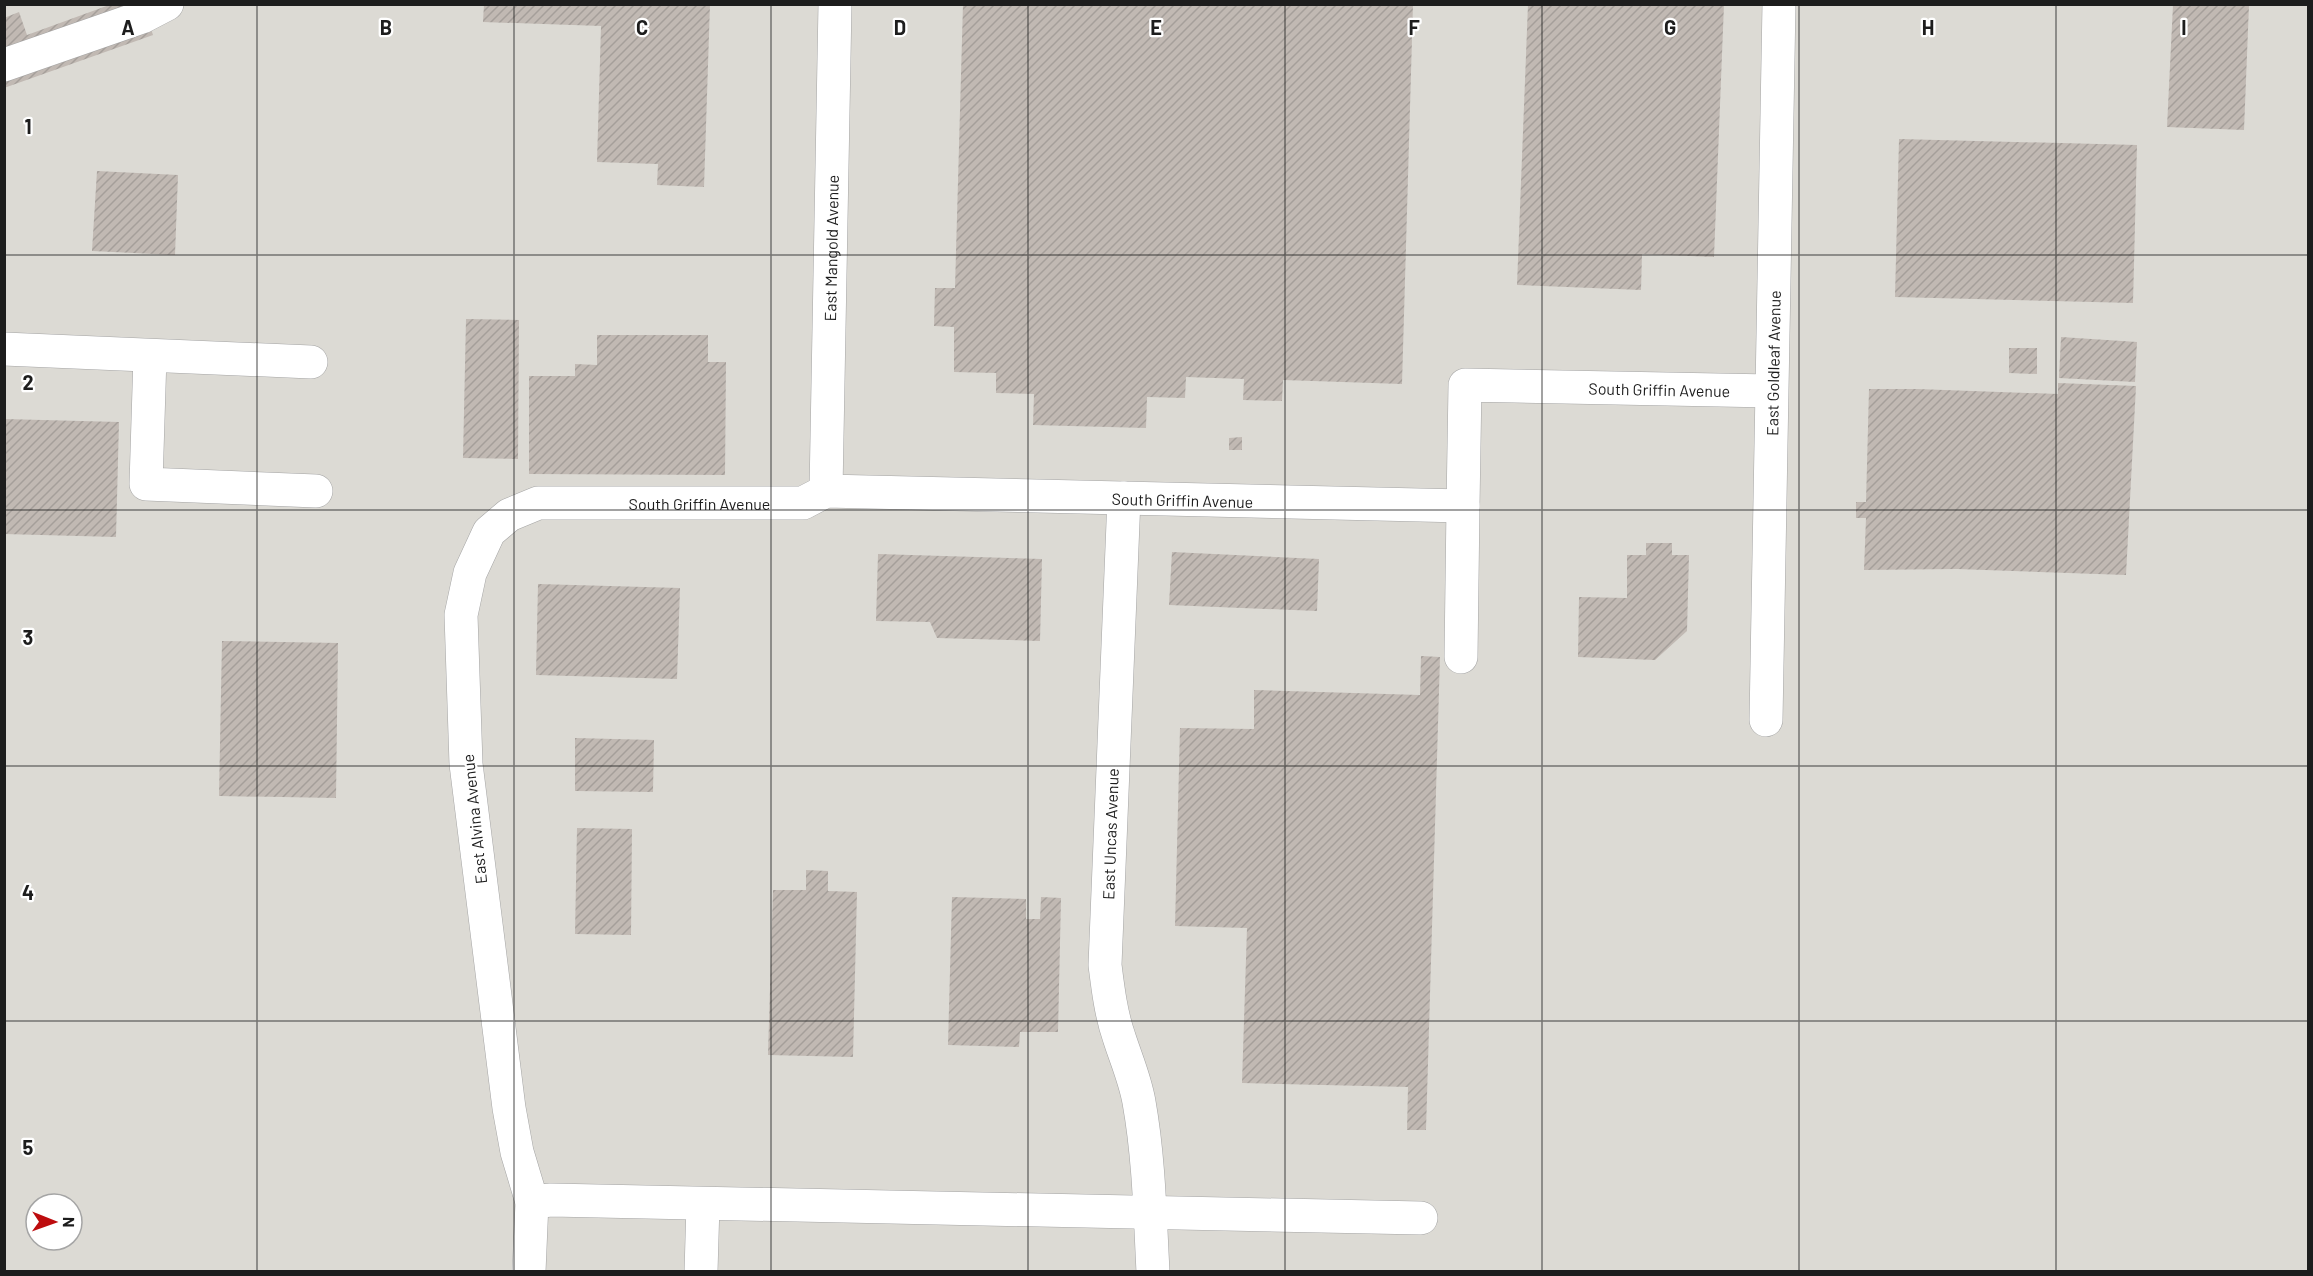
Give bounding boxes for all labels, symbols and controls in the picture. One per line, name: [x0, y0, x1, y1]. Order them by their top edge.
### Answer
text: A: [121, 15, 135, 39]
text: B: [380, 15, 392, 39]
text: C: [636, 15, 648, 39]
text: D: [894, 15, 906, 39]
text: E: [1150, 15, 1162, 39]
text: F: [1408, 15, 1420, 39]
text: G: [1664, 15, 1676, 39]
text: H: [1922, 15, 1934, 39]
text: I: [2181, 15, 2187, 39]
text: 1: [24, 114, 32, 138]
street label: East Mangold Avenue: [820, 175, 841, 322]
street label: East Goldleaf Avenue: [1762, 290, 1783, 436]
text: 2: [22, 370, 34, 394]
street label: South Griffin Avenue: [1588, 378, 1730, 400]
street label: South Griffin Avenue: [1111, 488, 1254, 511]
street label: South Griffin Avenue: [629, 494, 770, 513]
text: 3: [23, 625, 33, 649]
street label: East Alvina Avenue: [458, 753, 490, 885]
street label: East Uncas Avenue: [1098, 768, 1122, 900]
text: 4: [22, 880, 34, 904]
text: 5: [23, 1135, 34, 1159]
north arrow: [24, 1192, 84, 1252]
text: N: [60, 1217, 79, 1228]

